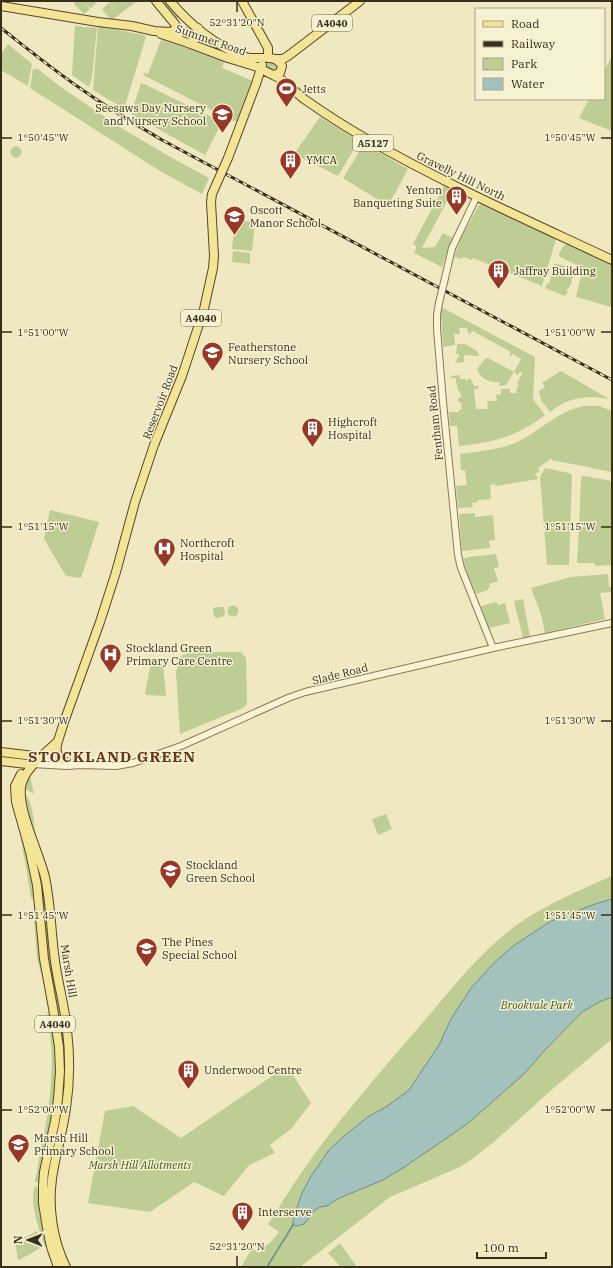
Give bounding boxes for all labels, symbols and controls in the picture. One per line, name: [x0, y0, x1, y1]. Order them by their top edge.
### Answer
legend: [475, 8, 605, 100]
road number: A4040: [312, 15, 352, 31]
text: 52°31'20"N: [210, 16, 265, 29]
text: Road: [511, 16, 540, 31]
street label: Summer Road: [174, 21, 248, 59]
text: Railway: [511, 36, 556, 51]
text: Park: [511, 56, 537, 71]
sports icon: Jetts: [273, 76, 299, 109]
text: Water: [511, 76, 545, 91]
place label: Jetts: [302, 82, 326, 96]
place label: Seesaws Day Nursery and Nursery School: [95, 101, 206, 128]
school or university icon: Seesaws Day Nursery and Nursery School: [209, 101, 235, 134]
text: 1°50'45"W: [17, 131, 69, 144]
text: 1°50'45"W: [544, 131, 596, 144]
road number: A5127: [353, 135, 393, 151]
building icon: YMCA: [277, 147, 303, 180]
street label: Gravelly Hill North: [414, 148, 508, 204]
place label: YMCA: [306, 153, 338, 167]
place label: Yenton Banqueting Suite: [353, 183, 442, 210]
building icon: Yenton Banqueting Suite: [444, 183, 470, 216]
school or university icon: Oscott Manor School: [222, 203, 248, 236]
place label: Oscott Manor School: [250, 203, 321, 230]
building icon: Jaffray Building: [485, 258, 511, 291]
place label: Jaffray Building: [514, 264, 596, 278]
road number: A4040: [181, 310, 221, 326]
text: 1°51'00"W: [17, 326, 69, 339]
text: 1°51'00"W: [544, 326, 596, 339]
school or university icon: Featherstone Nursery School: [199, 340, 225, 373]
place label: Featherstone Nursery School: [228, 340, 308, 367]
street label: Reservoir Road: [139, 362, 181, 441]
street label: Fentham Road: [424, 384, 446, 461]
building icon: Highcroft Hospital: [300, 415, 326, 448]
place label: Highcroft Hospital: [328, 415, 377, 442]
text: 1°51'15"W: [17, 520, 69, 533]
text: 1°51'15"W: [544, 520, 596, 533]
hospital icon: Northcroft Hospital: [152, 536, 178, 569]
place label: Northcroft Hospital: [180, 536, 235, 563]
hospital icon: Stockland Green Primary Care Centre: [97, 641, 123, 674]
place label: Stockland Green Primary Care Centre: [126, 641, 232, 668]
street label: Slade Road: [311, 660, 370, 688]
text: 1°51'30"W: [17, 714, 69, 727]
text: 1°51'30"W: [544, 714, 596, 727]
district label: STOCKLAND GREEN: [28, 747, 196, 766]
school or university icon: Stockland Green School: [158, 858, 184, 891]
place label: Stockland Green School: [186, 858, 255, 885]
text: 1°51'45"W: [17, 909, 69, 922]
text: 1°51'45"W: [544, 909, 596, 922]
school or university icon: The Pines Special School: [134, 935, 160, 968]
place label: The Pines Special School: [162, 935, 237, 962]
street label: Marsh Hill: [58, 943, 80, 999]
park label: Brookvale Park: [500, 998, 573, 1012]
road number: A4040: [35, 1016, 75, 1032]
building icon: Underwood Centre: [176, 1057, 202, 1090]
place label: Underwood Centre: [204, 1063, 302, 1077]
text: 1°52'00"W: [17, 1103, 69, 1116]
text: 1°52'00"W: [544, 1103, 596, 1116]
school or university icon: Marsh Hill Primary School: [5, 1131, 31, 1164]
place label: Marsh Hill Primary School: [34, 1131, 114, 1158]
park label: Marsh Hill Allotments: [88, 1158, 192, 1172]
building icon: Interserve: [229, 1199, 255, 1232]
place label: Interserve: [258, 1205, 312, 1219]
north arrow: [8, 1220, 48, 1260]
scale bar: [477, 1234, 546, 1260]
text: N: [11, 1235, 25, 1244]
text: 52°31'20"N: [210, 1240, 265, 1253]
text: 100 m: [483, 1240, 519, 1255]

